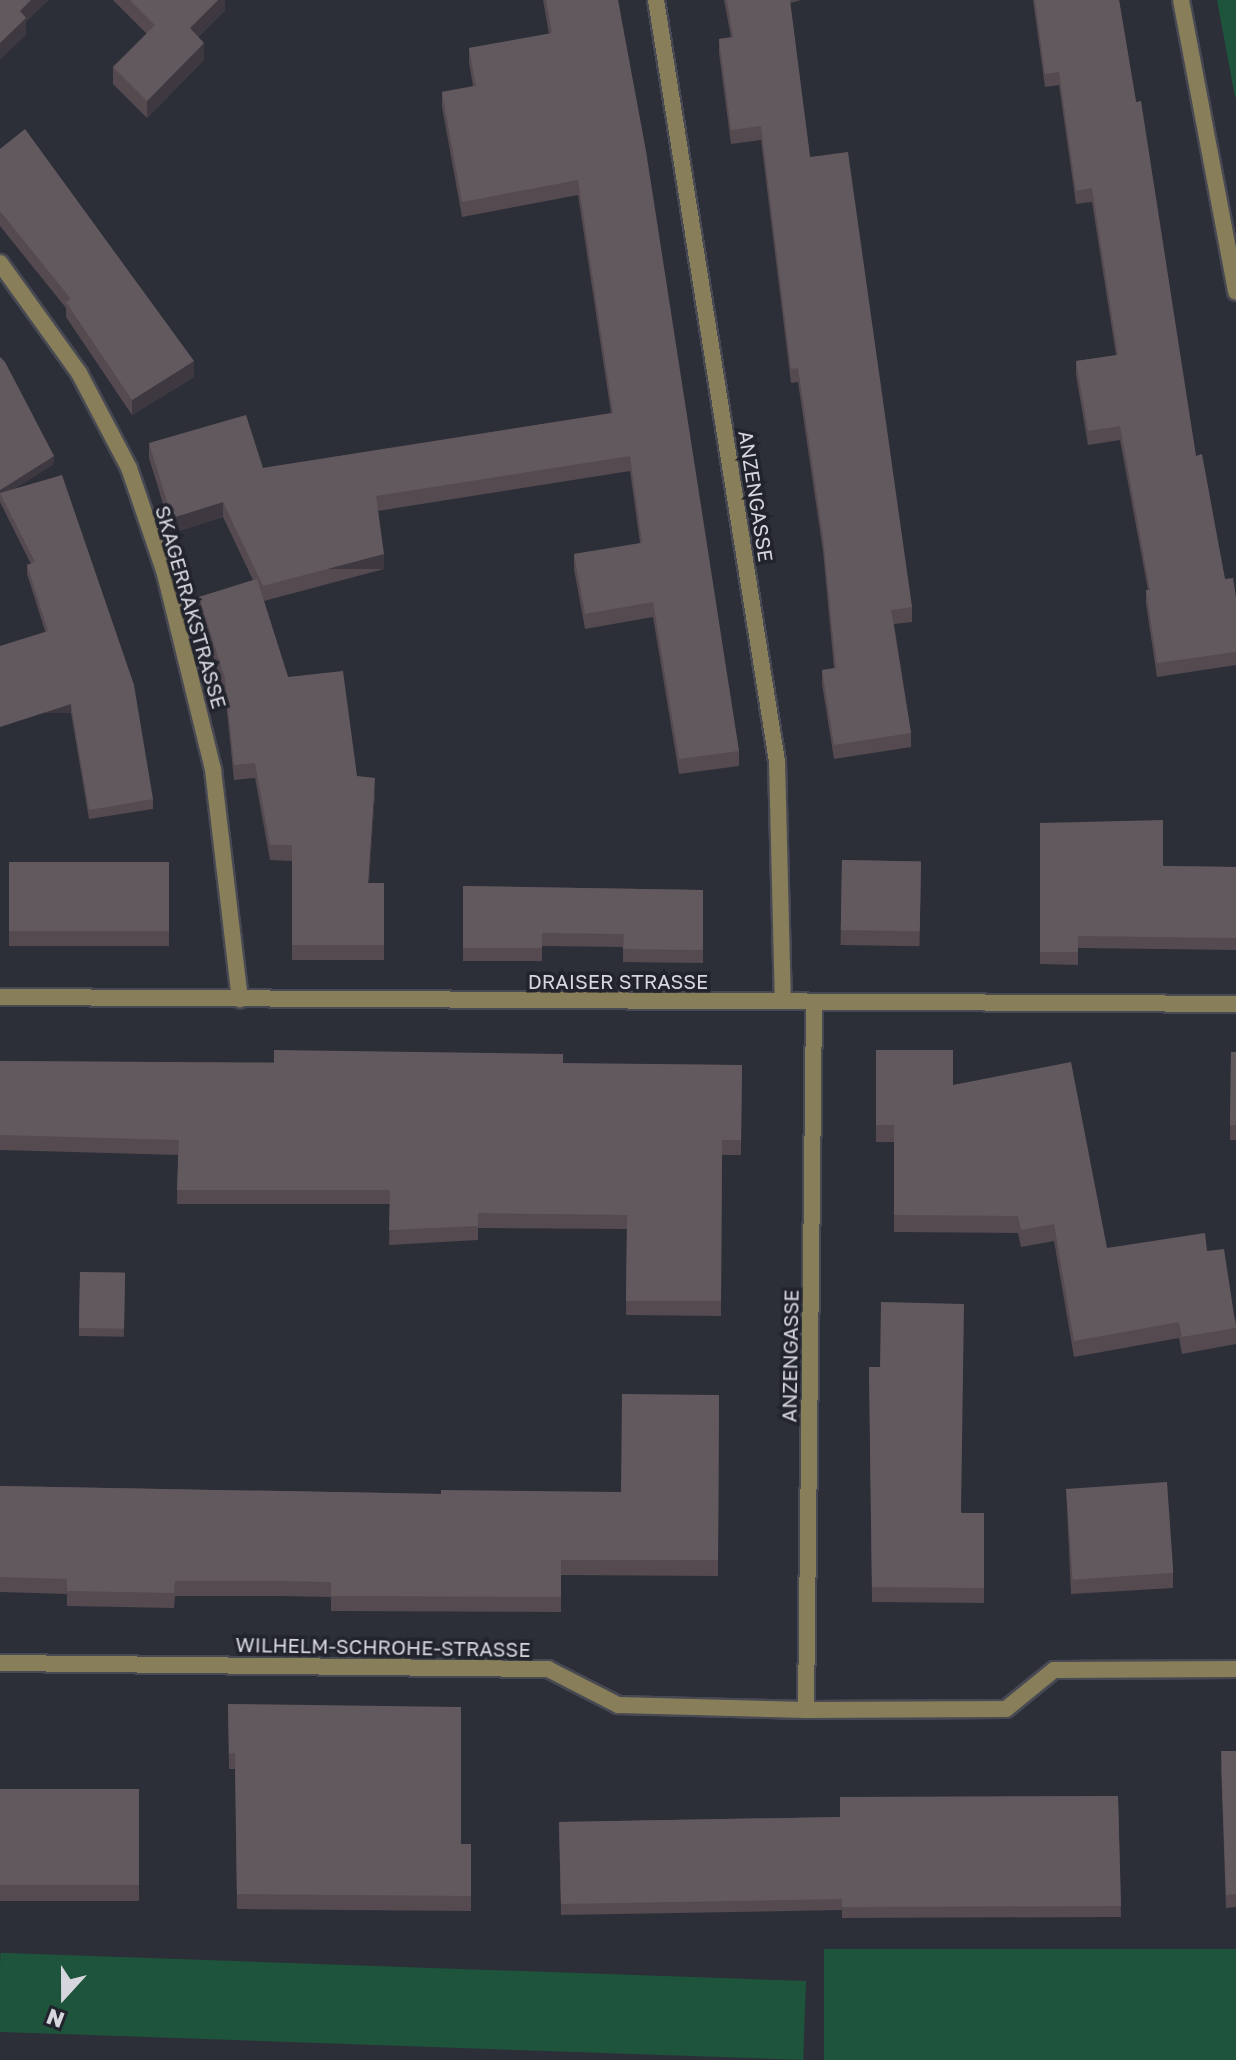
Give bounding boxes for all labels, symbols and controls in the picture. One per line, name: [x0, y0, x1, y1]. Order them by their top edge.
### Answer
street label: ANZENGASSE: [734, 429, 778, 563]
street label: SKAGERRAKSTRASSE: [151, 503, 231, 711]
street label: DRAISER STRASSE: [528, 969, 708, 993]
street label: ANZENGASSE: [777, 1289, 803, 1423]
street label: WILHELM-SCHROHE-STRASSE: [235, 1632, 531, 1662]
north arrow: [24, 1956, 104, 2036]
text: N: [43, 2003, 68, 2034]

